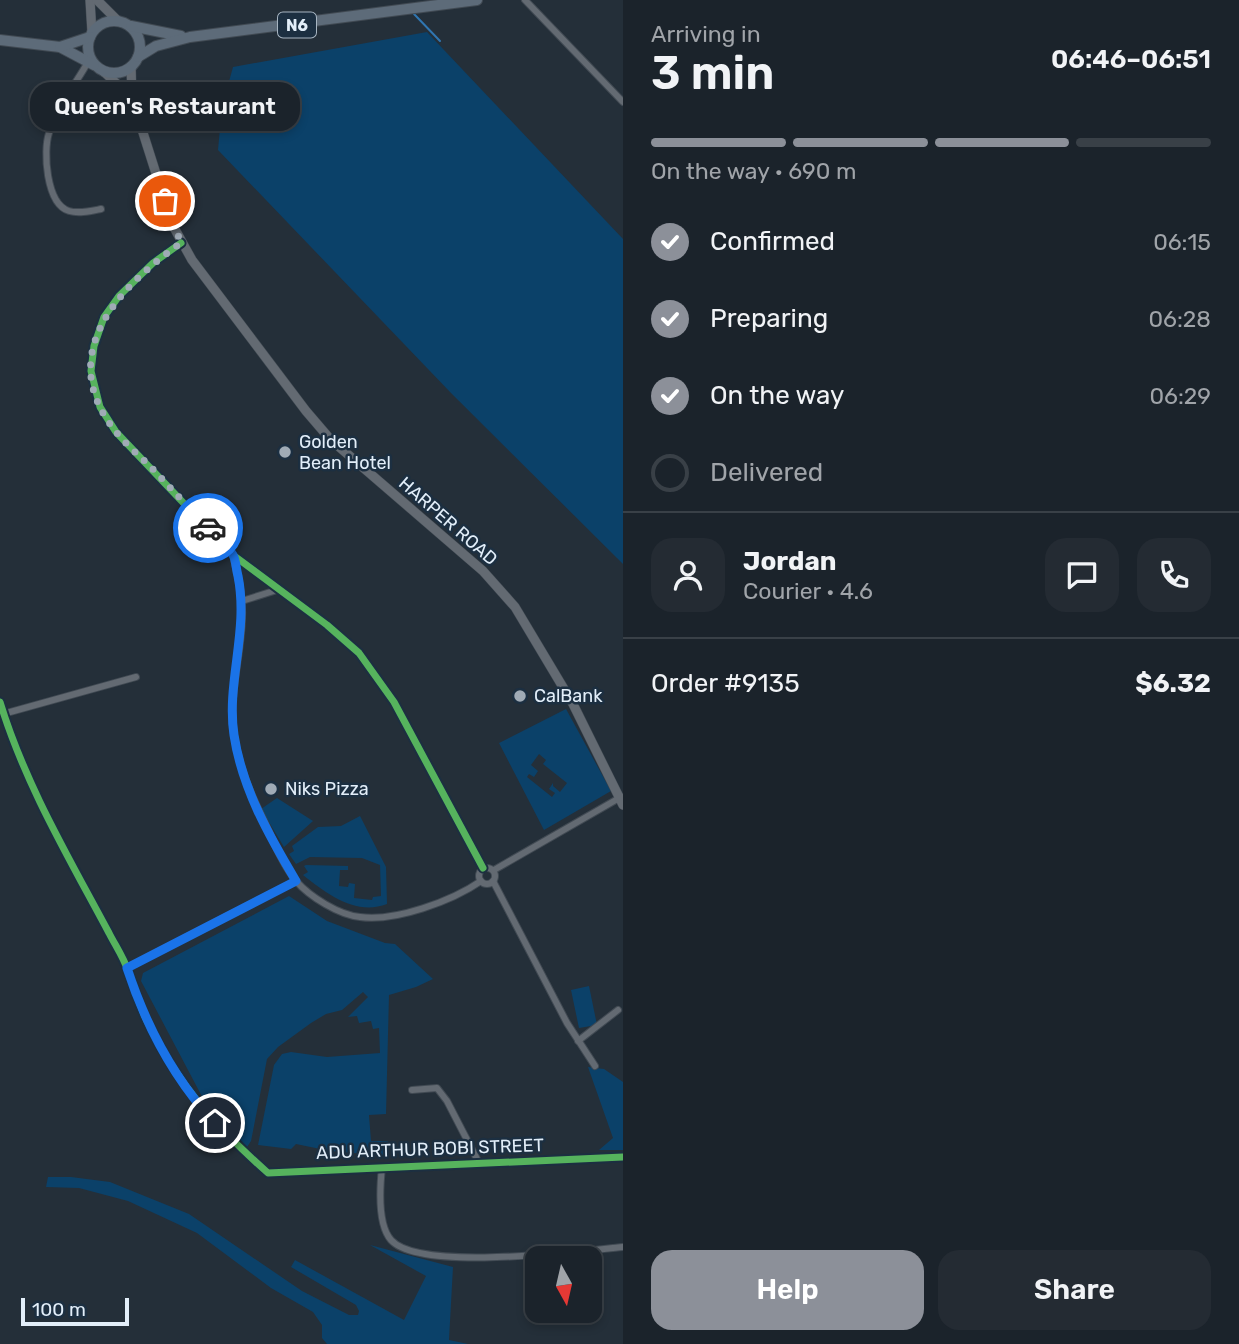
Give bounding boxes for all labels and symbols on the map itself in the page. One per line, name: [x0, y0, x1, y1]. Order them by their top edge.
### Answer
road number: N6: [278, 13, 316, 38]
callout: Queen's Restaurant: [30, 82, 300, 131]
pin: [135, 171, 195, 231]
place label: Golden Bean Hotel: [299, 431, 391, 474]
marker: Golden Bean Hotel: [277, 444, 293, 460]
street label: HARPER ROAD: [394, 472, 502, 570]
courier: [173, 493, 243, 563]
place label: CalBank: [534, 685, 603, 707]
marker: CalBank: [512, 688, 528, 704]
place label: Niks Pizza: [285, 778, 369, 800]
marker: Niks Pizza: [263, 781, 279, 797]
pin: [185, 1093, 245, 1153]
street label: ADU ARTHUR BOBI STREET: [316, 1134, 544, 1164]
north arrow: [525, 1246, 602, 1323]
scale bar: [21, 1295, 130, 1327]

